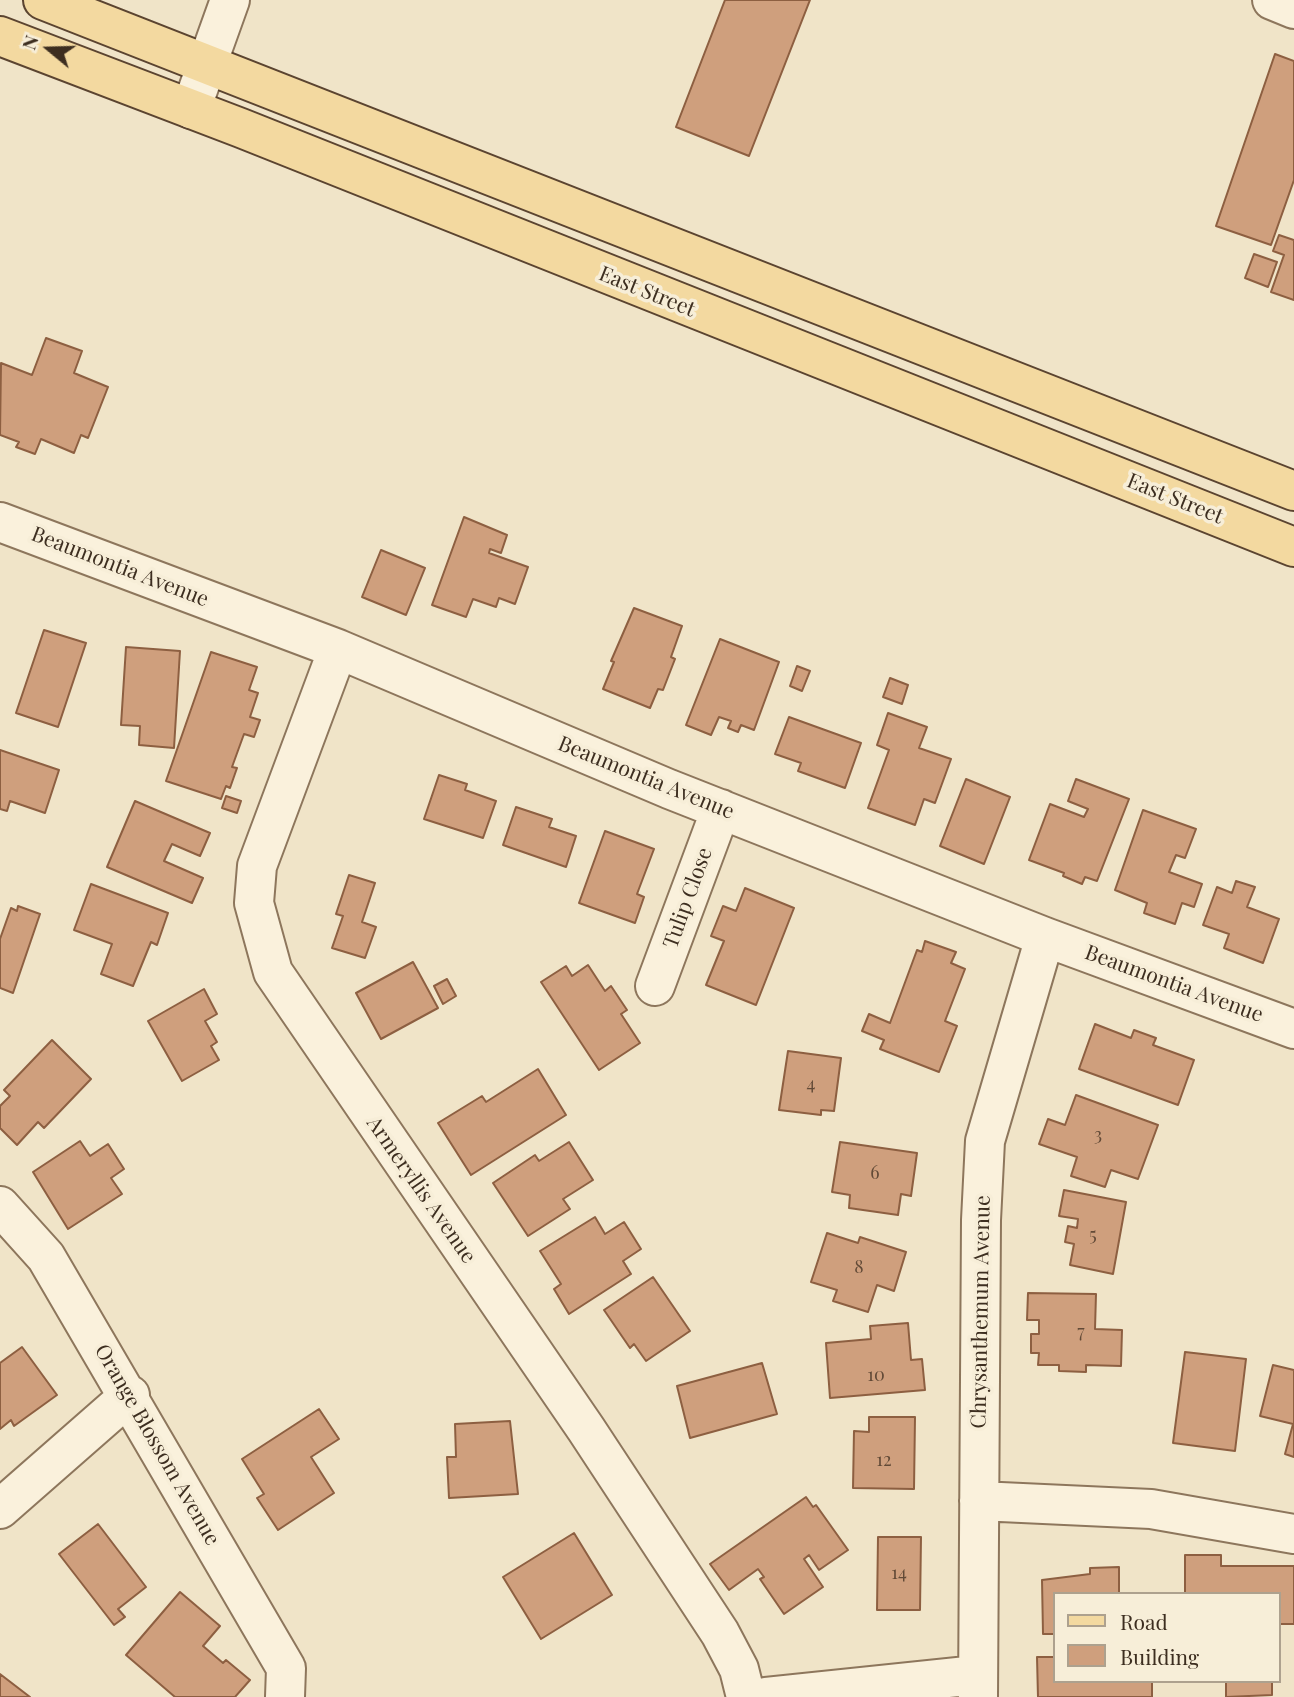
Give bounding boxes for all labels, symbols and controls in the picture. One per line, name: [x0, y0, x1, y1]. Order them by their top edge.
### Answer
north arrow: [14, 14, 84, 84]
text: N: [15, 31, 44, 53]
street label: East Street: [595, 261, 699, 323]
street label: East Street: [1123, 468, 1227, 530]
street label: Beaumontia Avenue: [28, 522, 212, 612]
street label: Beaumontia Avenue: [554, 731, 738, 825]
street label: Tulip Close: [658, 844, 718, 952]
street label: Beaumontia Avenue: [1082, 940, 1266, 1028]
house number: 4: [807, 1073, 815, 1095]
street label: Armeryllis Avenue: [361, 1112, 481, 1268]
house number: 3: [1094, 1124, 1102, 1146]
house number: 6: [870, 1162, 880, 1184]
street label: Chrysanthemum Avenue: [966, 1195, 996, 1429]
house number: 5: [1089, 1224, 1097, 1246]
house number: 8: [854, 1256, 864, 1278]
house number: 7: [1077, 1321, 1085, 1343]
street label: Orange Blossom Avenue: [89, 1340, 225, 1550]
house number: 10: [867, 1364, 885, 1386]
house number: 12: [876, 1449, 892, 1471]
house number: 14: [891, 1562, 907, 1584]
legend: [1052, 1592, 1280, 1683]
text: Road: [1120, 1607, 1168, 1635]
text: Building: [1120, 1642, 1199, 1670]

